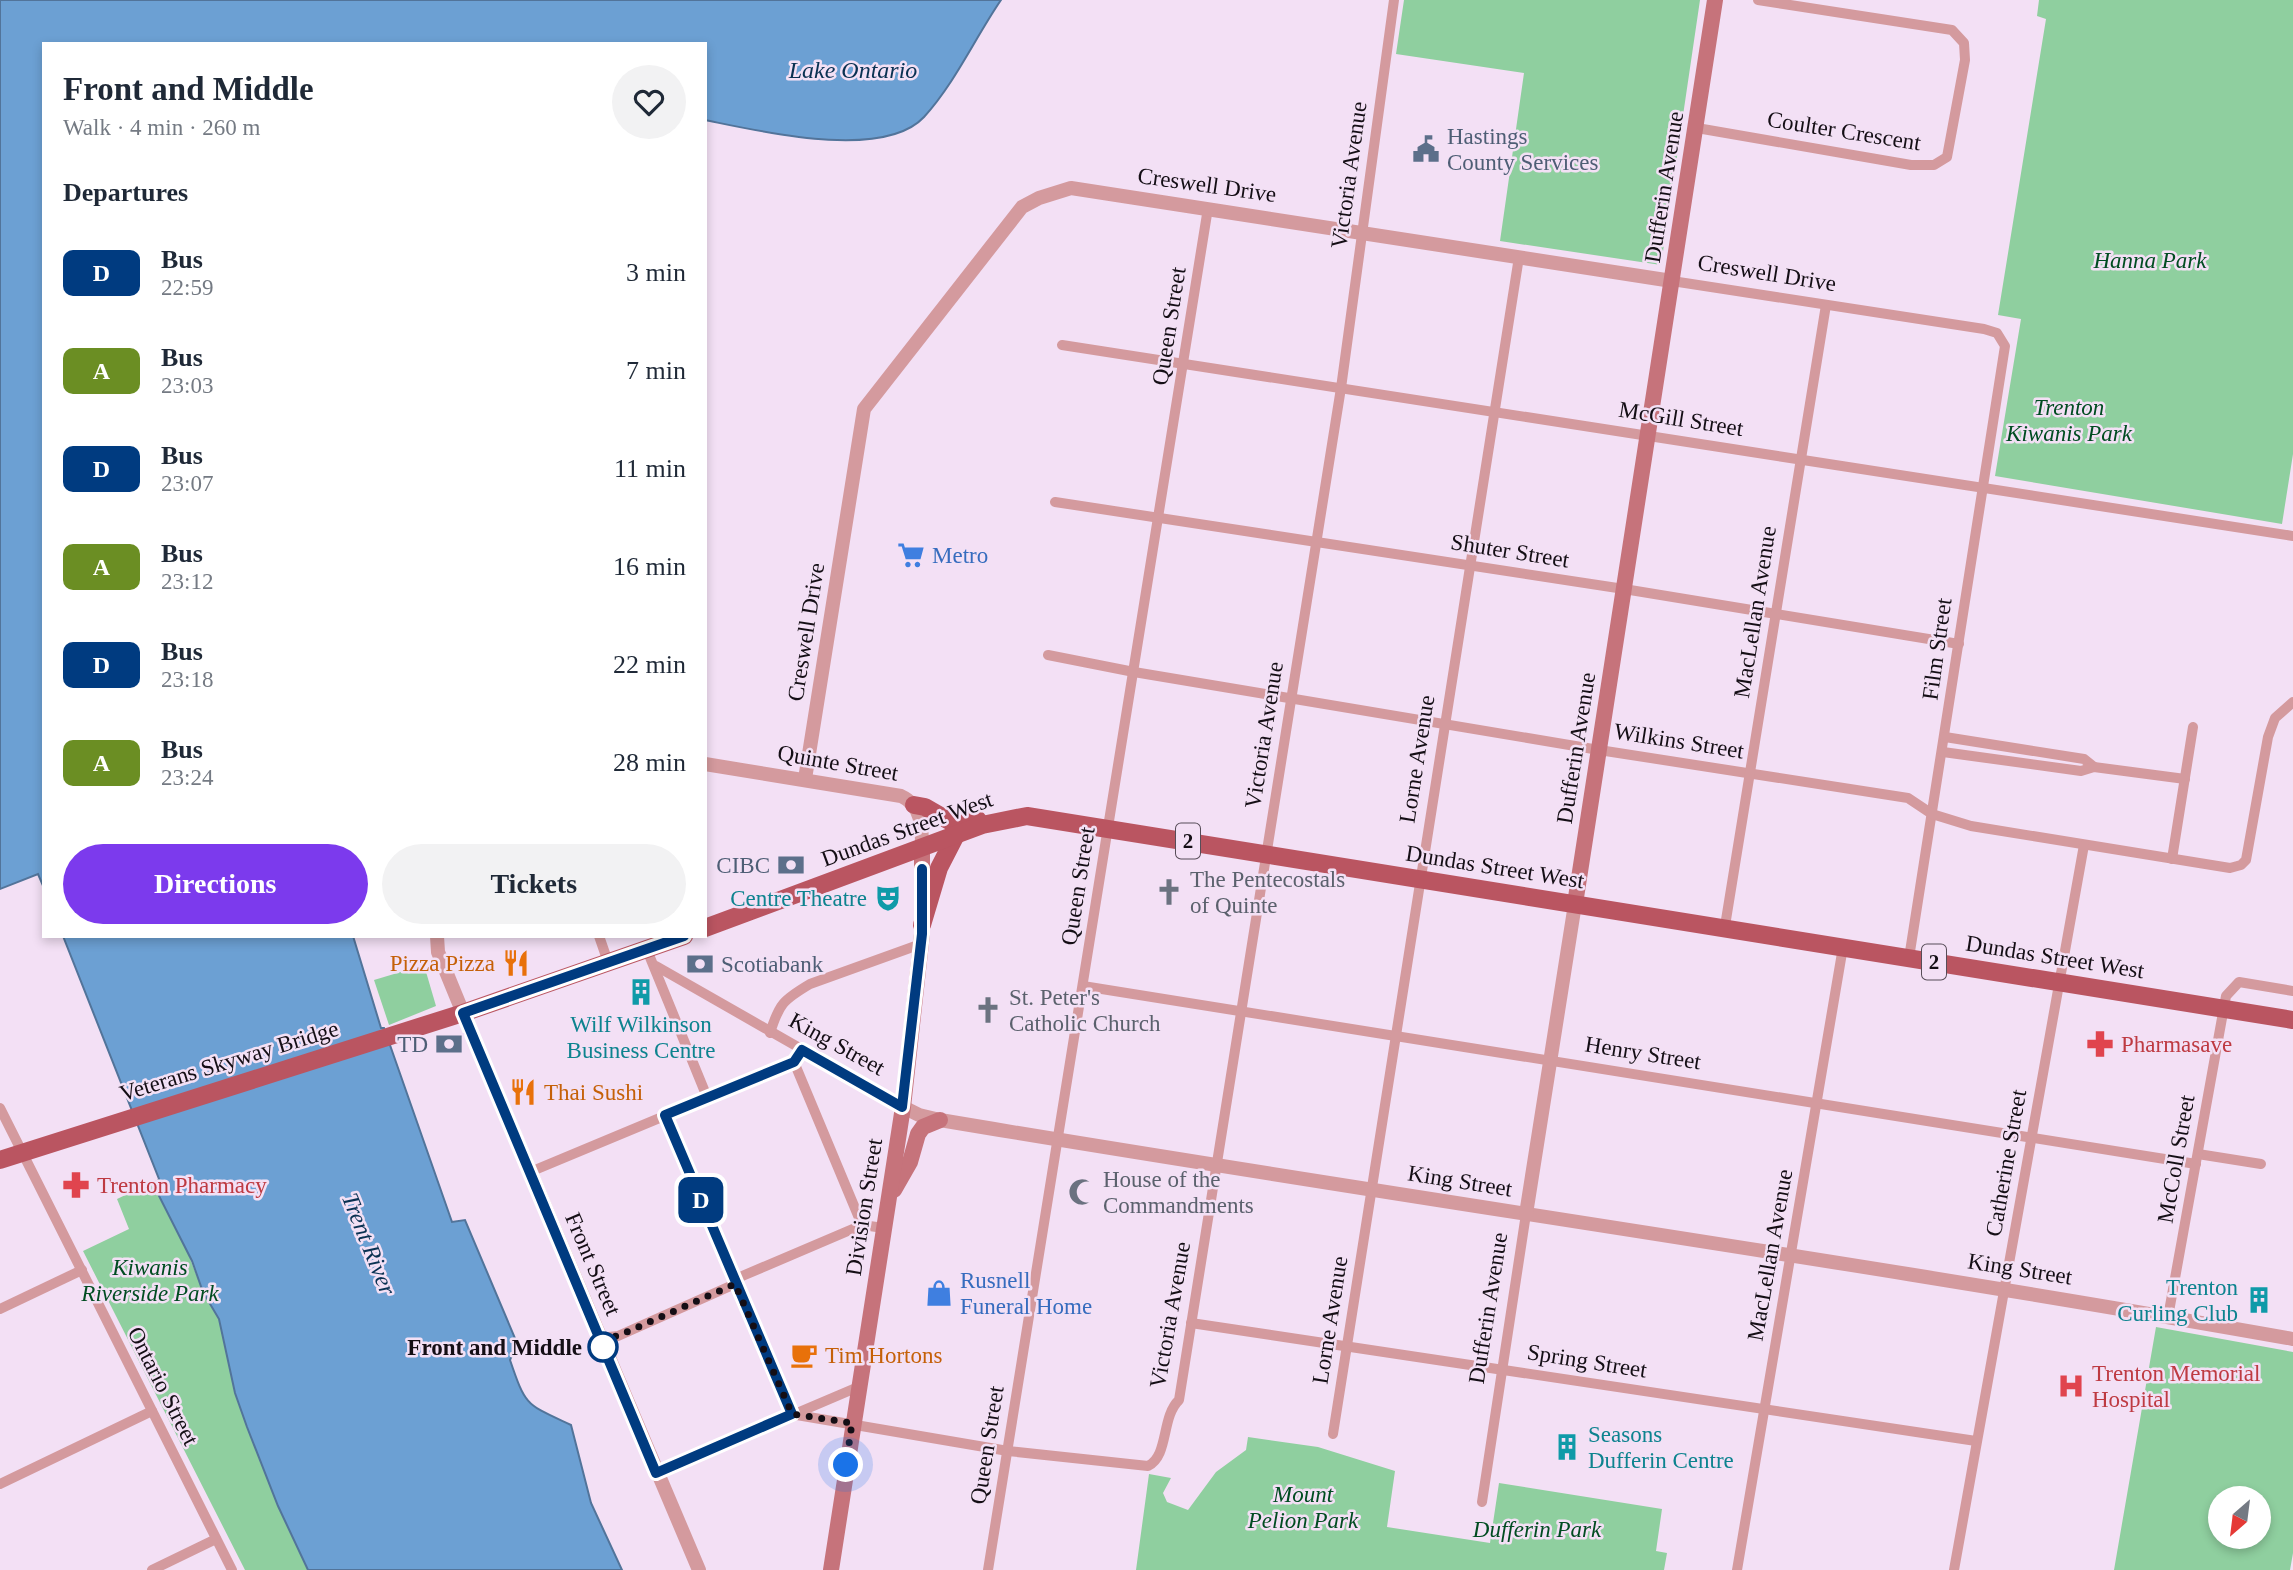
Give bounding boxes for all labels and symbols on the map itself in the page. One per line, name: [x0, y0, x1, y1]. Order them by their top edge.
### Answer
water label: Lake Ontario: [788, 57, 917, 83]
street label: Victoria Avenue: [1326, 100, 1372, 250]
street label: Coulter Crescent: [1765, 107, 1923, 156]
street label: Dufferin Avenue: [1640, 109, 1688, 265]
place label: Hastings County Services: [1447, 124, 1598, 175]
public building icon: Hastings County Services: [1411, 134, 1441, 164]
street label: Creswell Drive: [1136, 163, 1278, 207]
park label: Hanna Park: [2092, 248, 2207, 273]
street label: Creswell Drive: [1696, 250, 1838, 296]
street label: Queen Street: [1147, 264, 1191, 387]
park label: Trenton Kiwanis Park: [2005, 395, 2133, 446]
street label: McGill Street: [1617, 397, 1746, 441]
street label: MacLellan Avenue: [1729, 524, 1781, 700]
street label: Shuter Street: [1449, 529, 1572, 573]
supermarket icon: Metro: [896, 540, 926, 570]
place label: Metro: [932, 543, 988, 568]
street label: Creswell Drive: [783, 561, 829, 703]
street label: Film Street: [1917, 596, 1957, 702]
street label: Victoria Avenue: [1240, 660, 1288, 810]
street label: Dufferin Avenue: [1552, 670, 1600, 826]
street label: Lorne Avenue: [1395, 693, 1439, 825]
street label: Wilkins Street: [1612, 718, 1746, 764]
street label: Quinte Street: [776, 740, 901, 786]
street label: Dundas Street West: [818, 786, 997, 872]
street label: Queen Street: [1056, 824, 1100, 947]
road number: 2: [1176, 824, 1200, 858]
street label: Dundas Street West: [1404, 841, 1587, 894]
bank icon: CIBC: [776, 850, 806, 880]
place label: CIBC: [716, 853, 770, 878]
place label: The Pentecostals of Quinte: [1190, 867, 1345, 918]
church icon: The Pentecostals of Quinte: [1154, 877, 1184, 907]
theatre icon: Centre Theatre: [873, 883, 903, 913]
place label: Centre Theatre: [730, 886, 867, 911]
street label: Dundas Street West: [1964, 931, 2147, 984]
road number: 2: [1922, 944, 1946, 979]
restaurant icon: Pizza Pizza: [501, 948, 531, 978]
bank icon: Scotiabank: [685, 949, 715, 979]
place label: Pizza Pizza: [390, 951, 495, 976]
place label: Scotiabank: [721, 952, 824, 977]
building icon: Wilf Wilkinson Business Centre: [626, 977, 656, 1007]
place label: St. Peter's Catholic Church: [1009, 985, 1161, 1036]
church icon: St. Peter's Catholic Church: [973, 995, 1003, 1025]
street label: King Street: [785, 1008, 890, 1081]
place label: Wilf Wilkinson Business Centre: [567, 1012, 715, 1063]
street label: Veterans Skyway Bridge: [117, 1016, 341, 1106]
bank icon: TD: [434, 1029, 464, 1059]
pharmacy icon: Pharmasave: [2085, 1029, 2115, 1059]
place label: TD: [397, 1032, 428, 1057]
street label: Henry Street: [1583, 1032, 1703, 1075]
place label: Pharmasave: [2121, 1032, 2232, 1057]
restaurant icon: Thai Sushi: [508, 1077, 538, 1107]
place label: Thai Sushi: [544, 1080, 643, 1105]
street label: Catherine Street: [1981, 1087, 2031, 1238]
street label: McColl Street: [2152, 1092, 2200, 1225]
street label: Division Street: [841, 1136, 887, 1277]
street label: King Street: [1406, 1160, 1515, 1202]
place label: House of the Commandments: [1103, 1167, 1254, 1218]
street label: MacLellan Avenue: [1743, 1167, 1797, 1343]
pharmacy icon: Trenton Pharmacy: [61, 1170, 91, 1200]
place label: Trenton Pharmacy: [97, 1173, 267, 1198]
line badge: D: [678, 1177, 724, 1223]
mosque icon: House of the Commandments: [1067, 1177, 1097, 1207]
water label: Trent River: [337, 1189, 401, 1299]
street label: Front Street: [560, 1209, 626, 1320]
street label: Dufferin Avenue: [1464, 1230, 1512, 1386]
street label: Victoria Avenue: [1145, 1240, 1195, 1390]
street label: King Street: [1966, 1248, 2075, 1290]
street label: Lorne Avenue: [1308, 1254, 1352, 1386]
park label: Kiwanis Riverside Park: [80, 1255, 219, 1306]
place label: Rusnell Funeral Home: [960, 1268, 1092, 1319]
place label: Trenton Curling Club: [2117, 1275, 2238, 1326]
shop icon: Rusnell Funeral Home: [924, 1278, 954, 1308]
building icon: Trenton Curling Club: [2244, 1285, 2274, 1315]
street label: Ontario Street: [122, 1323, 204, 1450]
marker: Front and Middle: [588, 1332, 618, 1362]
place label: Front and Middle: [407, 1335, 582, 1360]
street label: Spring Street: [1525, 1339, 1649, 1383]
cafe icon: Tim Hortons: [789, 1340, 819, 1370]
place label: Tim Hortons: [825, 1343, 942, 1368]
place label: Trenton Memorial Hospital: [2092, 1361, 2260, 1412]
hospital icon: Trenton Memorial Hospital: [2056, 1371, 2086, 1401]
street label: Queen Street: [965, 1383, 1009, 1506]
place label: Seasons Dufferin Centre: [1588, 1422, 1734, 1473]
building icon: Seasons Dufferin Centre: [1552, 1432, 1582, 1462]
your location: [828, 1447, 863, 1482]
park label: Mount Pelion Park: [1247, 1482, 1359, 1533]
north arrow: [2208, 1486, 2272, 1549]
park label: Dufferin Park: [1472, 1517, 1602, 1542]

